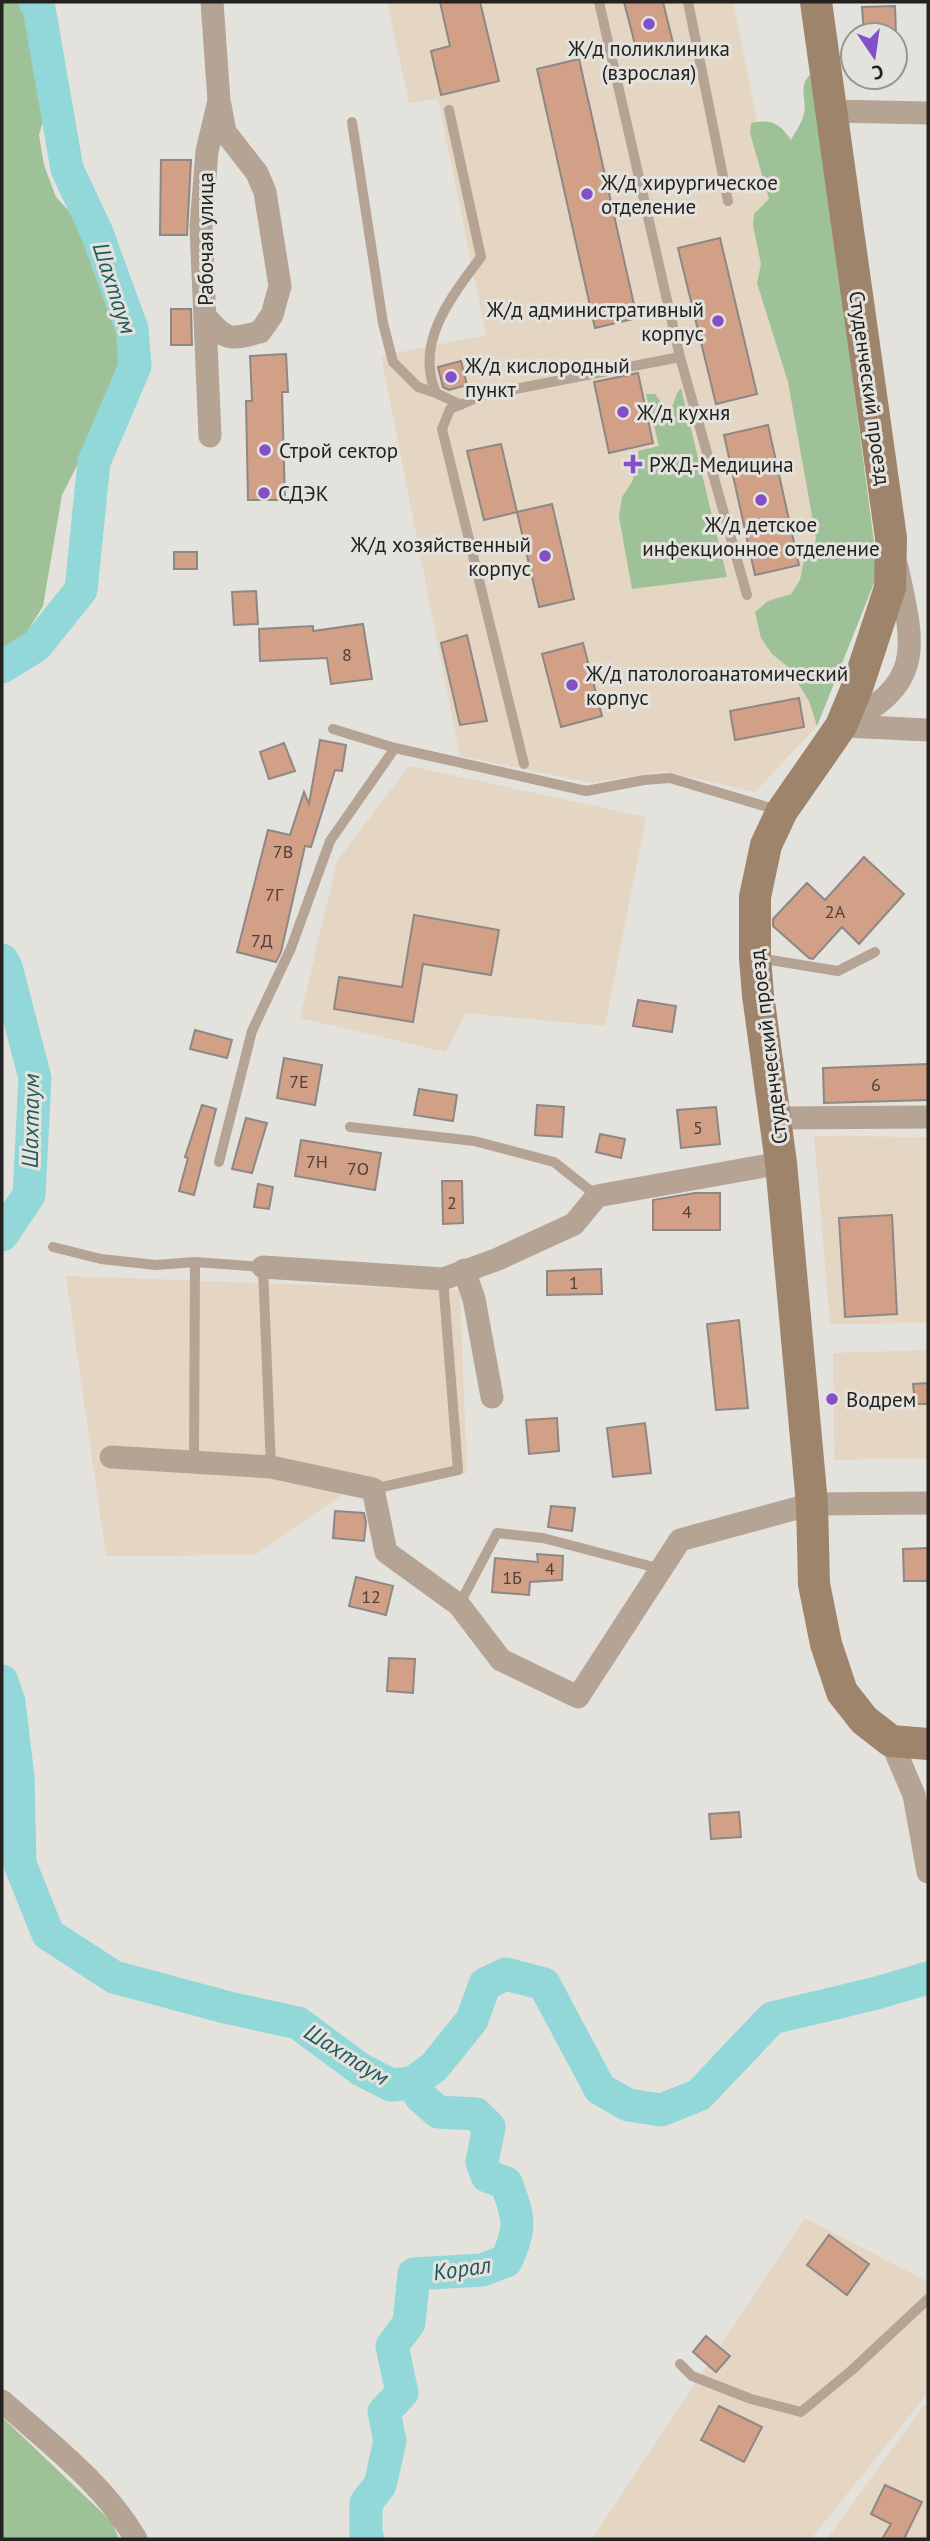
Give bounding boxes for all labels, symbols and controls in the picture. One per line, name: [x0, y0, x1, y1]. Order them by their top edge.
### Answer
marker: Ж/д поликлиника (взрослая): [641, 16, 657, 32]
north arrow: [839, 21, 909, 91]
place label: Ж/д поликлиника (взрослая): [567, 35, 730, 86]
text: С: [870, 60, 886, 86]
place label: Ж/д хирургическое отделение: [600, 169, 778, 220]
street label: Рабочая улица: [192, 172, 219, 306]
marker: Ж/д хирургическое отделение: [579, 186, 595, 202]
water label: Шахтаум: [87, 239, 143, 337]
street label: Студенческий проезд: [843, 289, 897, 487]
place label: Ж/д административный корпус: [486, 296, 704, 347]
marker: Ж/д административный корпус: [710, 313, 726, 329]
place label: Ж/д кислородный пункт: [464, 352, 630, 403]
marker: Ж/д кислородный пункт: [443, 369, 459, 385]
place label: Ж/д кухня: [636, 399, 730, 426]
marker: Ж/д кухня: [615, 404, 631, 420]
place label: Строй сектор: [279, 437, 398, 464]
marker: Строй сектор: [257, 442, 273, 458]
place label: РЖД-Медицина: [649, 451, 794, 478]
marker: РЖД-Медицина: [623, 454, 643, 474]
place label: СДЭК: [278, 480, 329, 507]
marker: СДЭК: [256, 485, 272, 501]
marker: Ж/д детское инфекционное отделение: [753, 492, 769, 508]
place label: Ж/д детское инфекционное отделение: [642, 511, 880, 562]
place label: Ж/д хозяйственный корпус: [350, 531, 531, 582]
marker: Ж/д хозяйственный корпус: [537, 548, 553, 564]
house number: 8: [342, 643, 352, 666]
place label: Ж/д патологоанатомический корпус: [585, 660, 848, 711]
marker: Ж/д патологоанатомический корпус: [564, 677, 580, 693]
house number: 7В: [273, 840, 293, 863]
house number: 7Г: [265, 883, 284, 906]
house number: 2А: [825, 900, 846, 923]
house number: 7Д: [251, 929, 273, 952]
street label: Студенческий проезд: [743, 948, 793, 1146]
house number: 7Е: [289, 1070, 309, 1093]
water label: Шахтаум: [15, 1073, 45, 1169]
house number: 6: [871, 1073, 881, 1096]
house number: 5: [693, 1116, 703, 1139]
house number: 7Н: [306, 1150, 328, 1173]
house number: 7О: [347, 1157, 369, 1180]
house number: 2: [447, 1191, 457, 1214]
house number: 4: [682, 1200, 692, 1223]
house number: 1: [569, 1271, 579, 1294]
place label: Водрем: [846, 1386, 916, 1413]
marker: Водрем: [824, 1391, 840, 1407]
house number: 4: [545, 1557, 555, 1580]
house number: 1Б: [502, 1566, 522, 1589]
house number: 12: [361, 1585, 381, 1608]
water label: Шахтаум: [299, 2017, 395, 2091]
water label: Корал: [431, 2250, 493, 2286]

